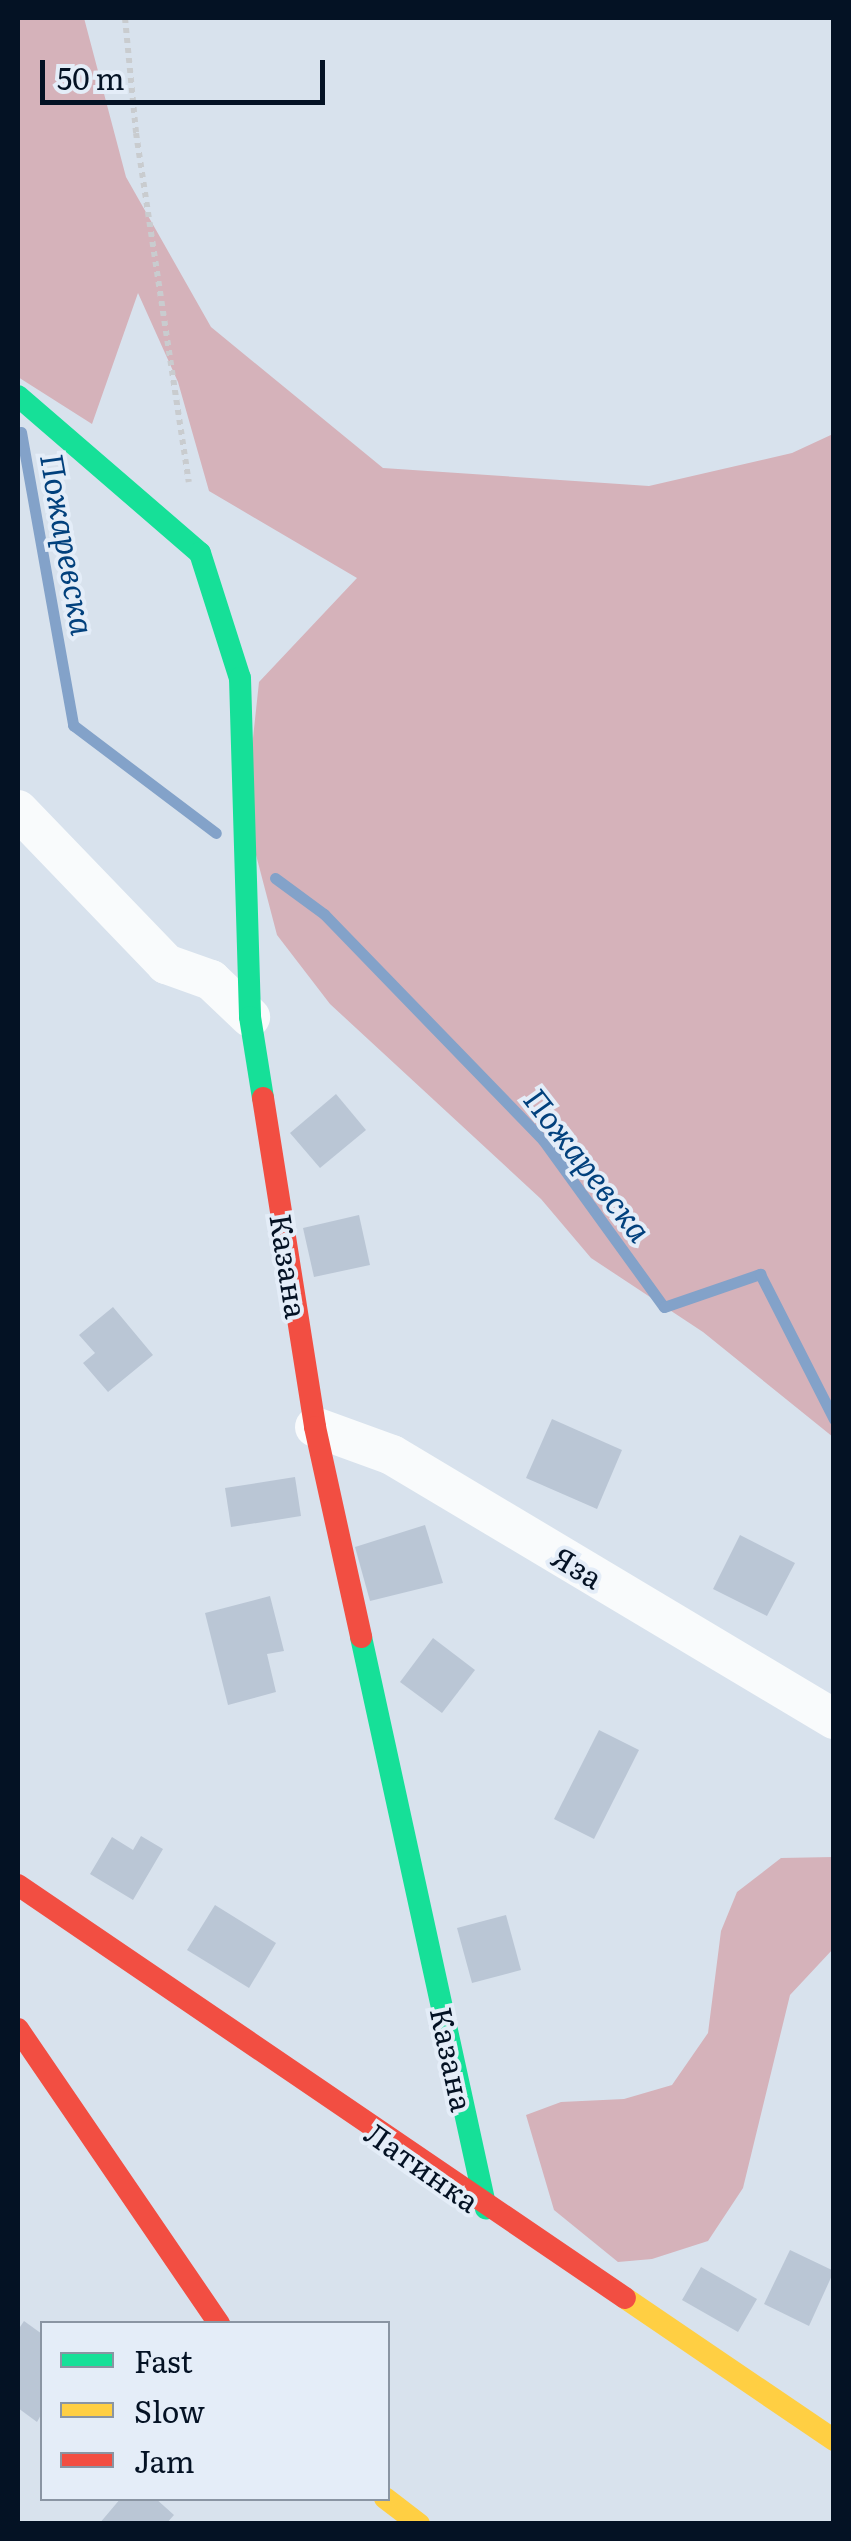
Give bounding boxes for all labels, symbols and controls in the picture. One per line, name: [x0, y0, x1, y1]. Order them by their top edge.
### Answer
scale bar: [45, 40, 330, 102]
text: 50 m: [57, 55, 125, 99]
water label: Пожаревска: [34, 450, 104, 638]
water label: Пожаревска: [517, 1080, 661, 1248]
street label: Казана: [264, 1211, 316, 1321]
street label: Яза: [546, 1537, 610, 1595]
street label: Казана: [424, 2004, 482, 2114]
street label: Латинка: [359, 2114, 487, 2218]
legend: [40, 2321, 390, 2501]
text: Fast: [134, 2338, 193, 2382]
text: Slow: [134, 2388, 205, 2432]
text: Jam: [134, 2438, 194, 2482]

